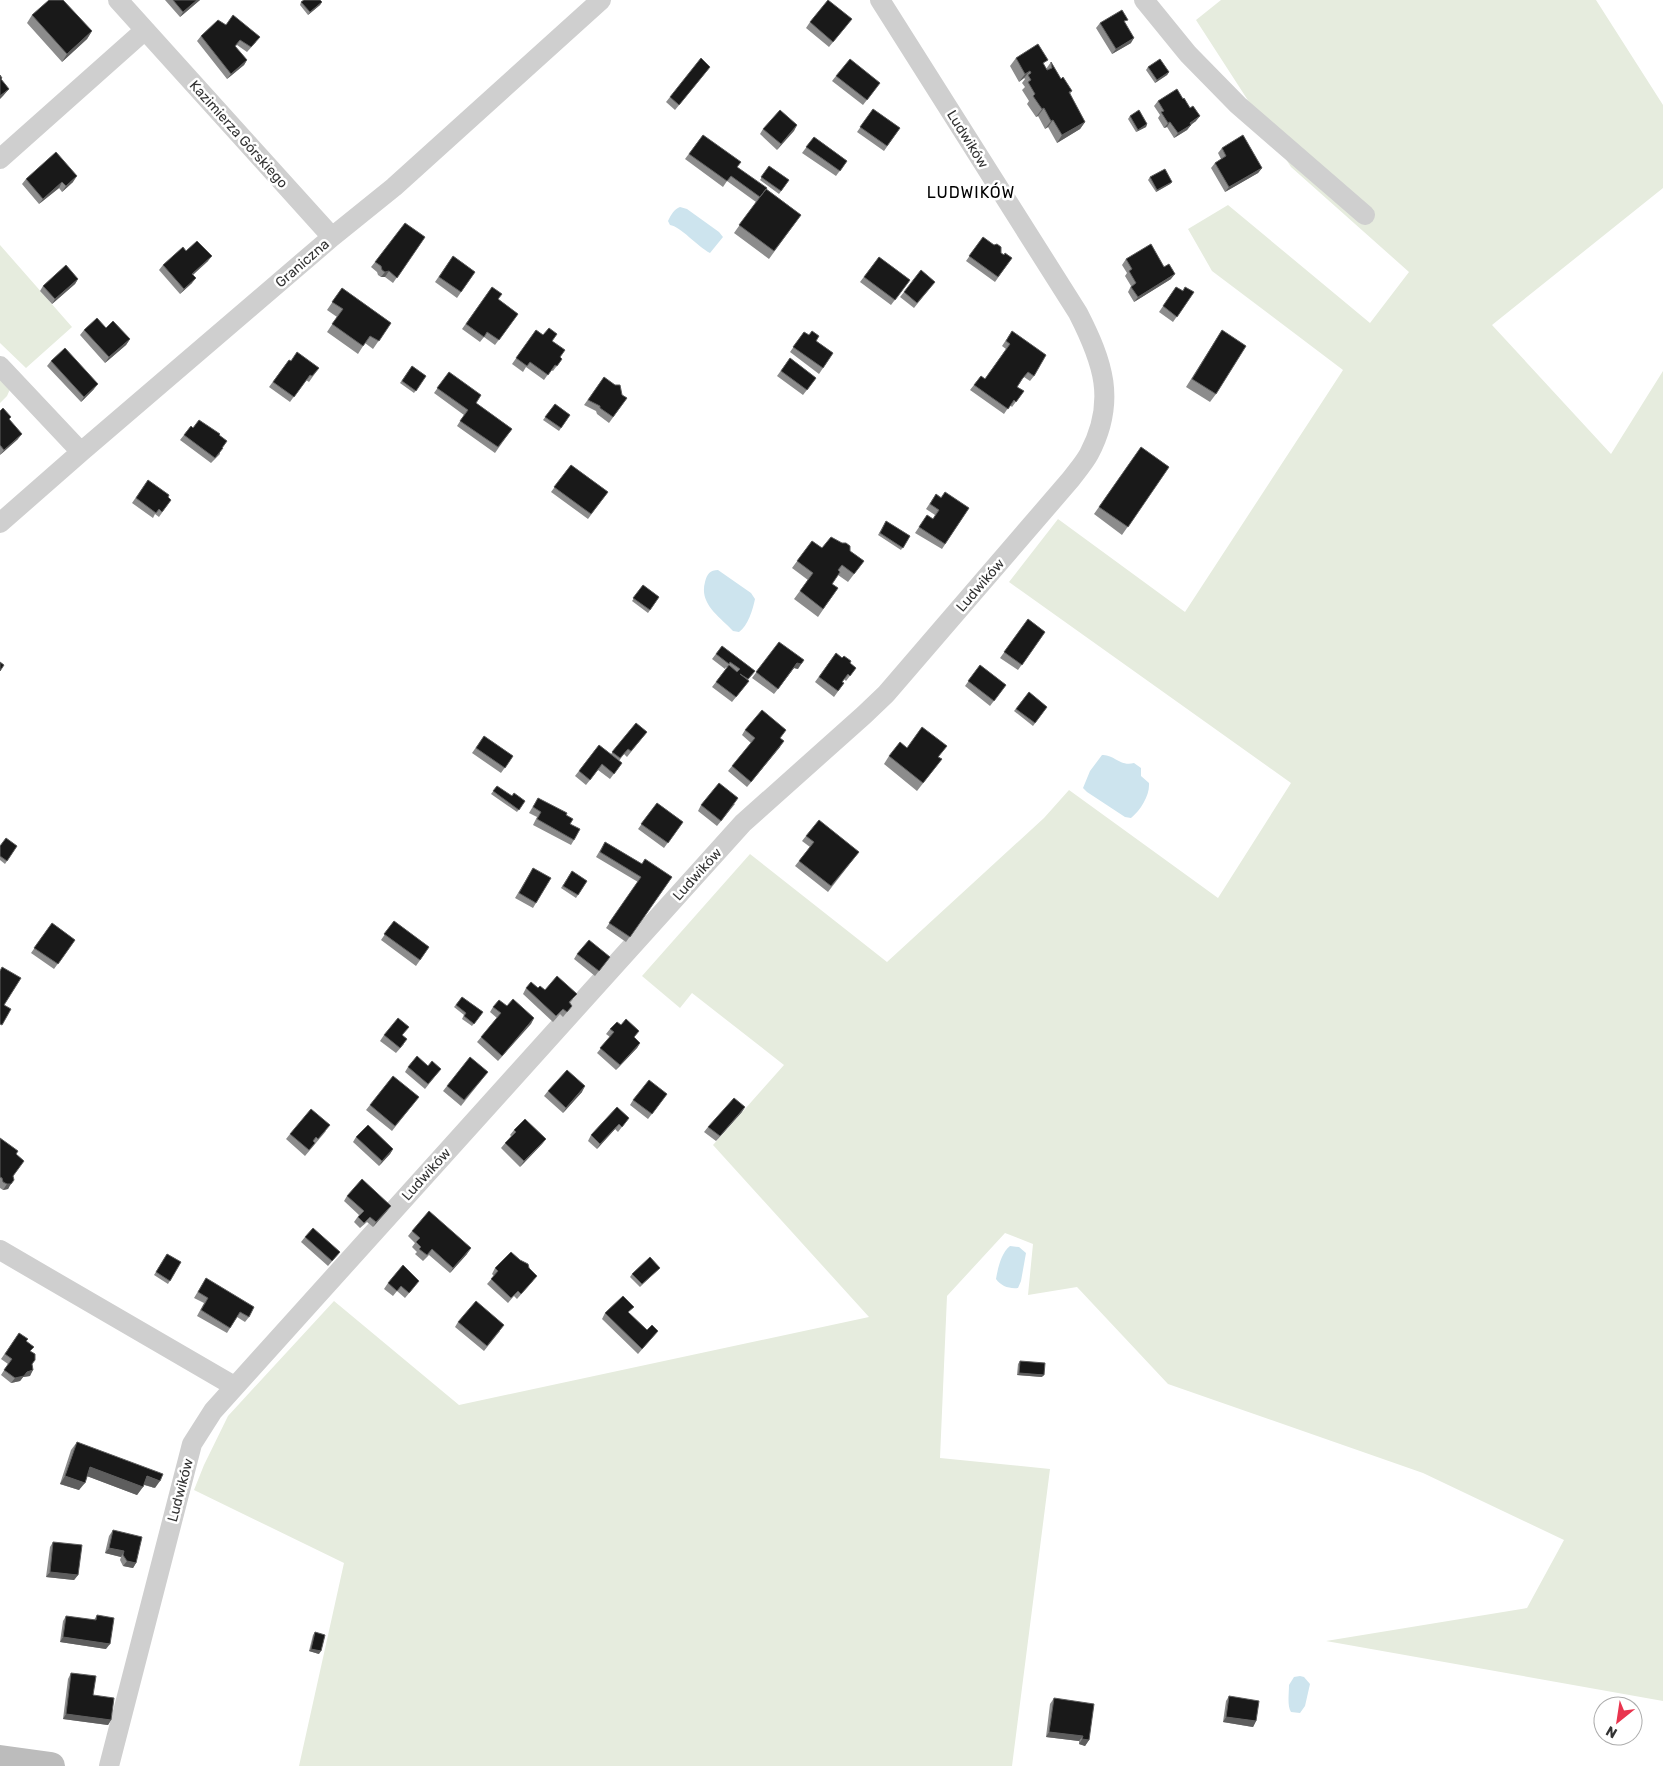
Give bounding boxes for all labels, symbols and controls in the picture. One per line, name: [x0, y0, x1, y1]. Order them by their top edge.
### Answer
street label: Kazimierza Górskiego: [186, 77, 291, 192]
street label: Ludwików: [943, 107, 992, 171]
district label: LUDWIKÓW: [927, 182, 1015, 202]
street label: Graniczna: [272, 236, 333, 291]
street label: Ludwików: [953, 555, 1008, 615]
street label: Ludwików: [669, 845, 725, 904]
street label: Ludwików: [398, 1145, 454, 1204]
street label: Ludwików: [164, 1457, 197, 1524]
north arrow: [1593, 1696, 1643, 1746]
text: N: [1603, 1722, 1620, 1742]

